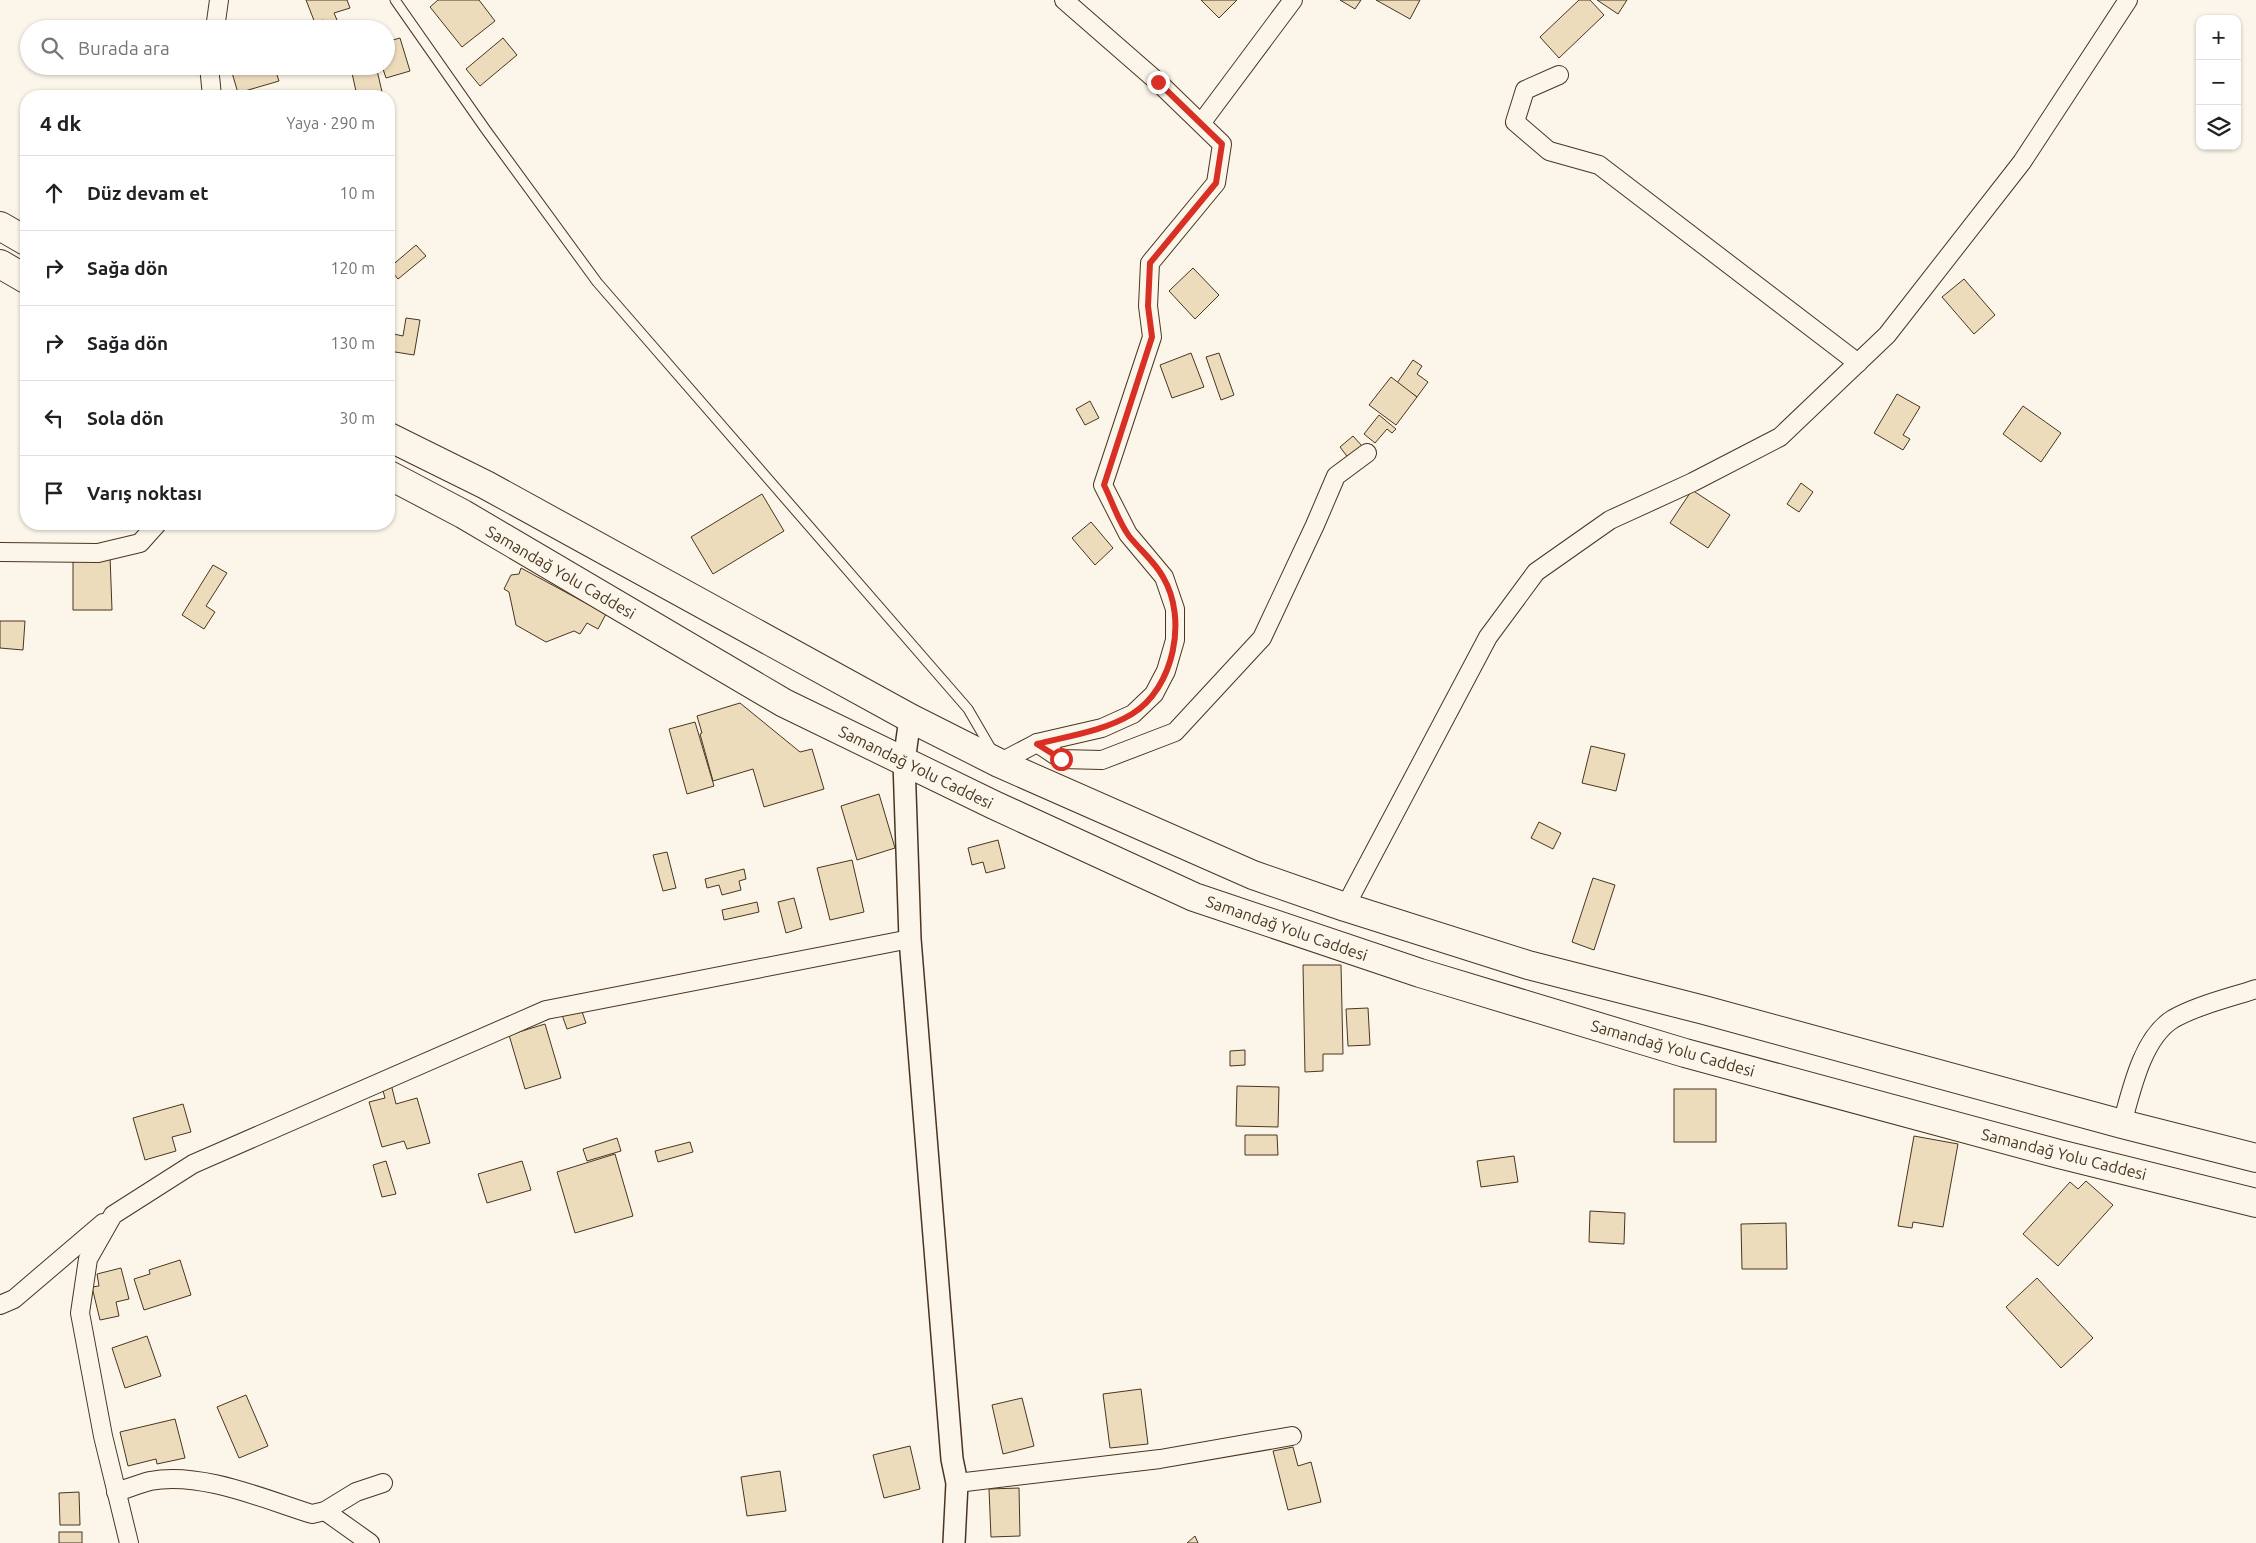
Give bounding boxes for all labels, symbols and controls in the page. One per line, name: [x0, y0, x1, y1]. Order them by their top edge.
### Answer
map controls: [2196, 15, 2241, 150]
button: +: [2196, 15, 2241, 60]
search box: [20, 20, 395, 75]
icon: search: [38, 34, 66, 62]
text: Burada ara: [78, 37, 170, 59]
button: −: [2196, 60, 2241, 105]
route end: [1147, 71, 1170, 94]
button: layers: [2196, 105, 2241, 150]
text: 4 dk: [40, 111, 81, 135]
text: Yaya · 290 m: [286, 114, 375, 132]
icon: ahead: [40, 179, 68, 207]
text: Düz devam et: [87, 182, 208, 204]
text: 10 m: [339, 184, 375, 202]
icon: right: [40, 254, 68, 282]
text: Sağa dön: [87, 257, 168, 279]
text: 120 m: [330, 259, 375, 277]
icon: right: [40, 329, 68, 357]
text: Sağa dön: [87, 332, 168, 354]
text: 130 m: [330, 334, 375, 352]
icon: left: [40, 404, 68, 432]
text: Sola dön: [87, 407, 164, 429]
text: 30 m: [339, 409, 375, 427]
icon: arrive: [40, 479, 68, 507]
text: Varış noktası: [87, 482, 202, 504]
street label: Samandağ Yolu Caddesi: [483, 522, 639, 622]
street label: Samandağ Yolu Caddesi: [836, 722, 996, 812]
route start: [1050, 748, 1073, 771]
street label: Samandağ Yolu Caddesi: [1204, 892, 1370, 964]
street label: Samandağ Yolu Caddesi: [1589, 1016, 1757, 1080]
street label: Samandağ Yolu Caddesi: [1980, 1125, 2148, 1183]

